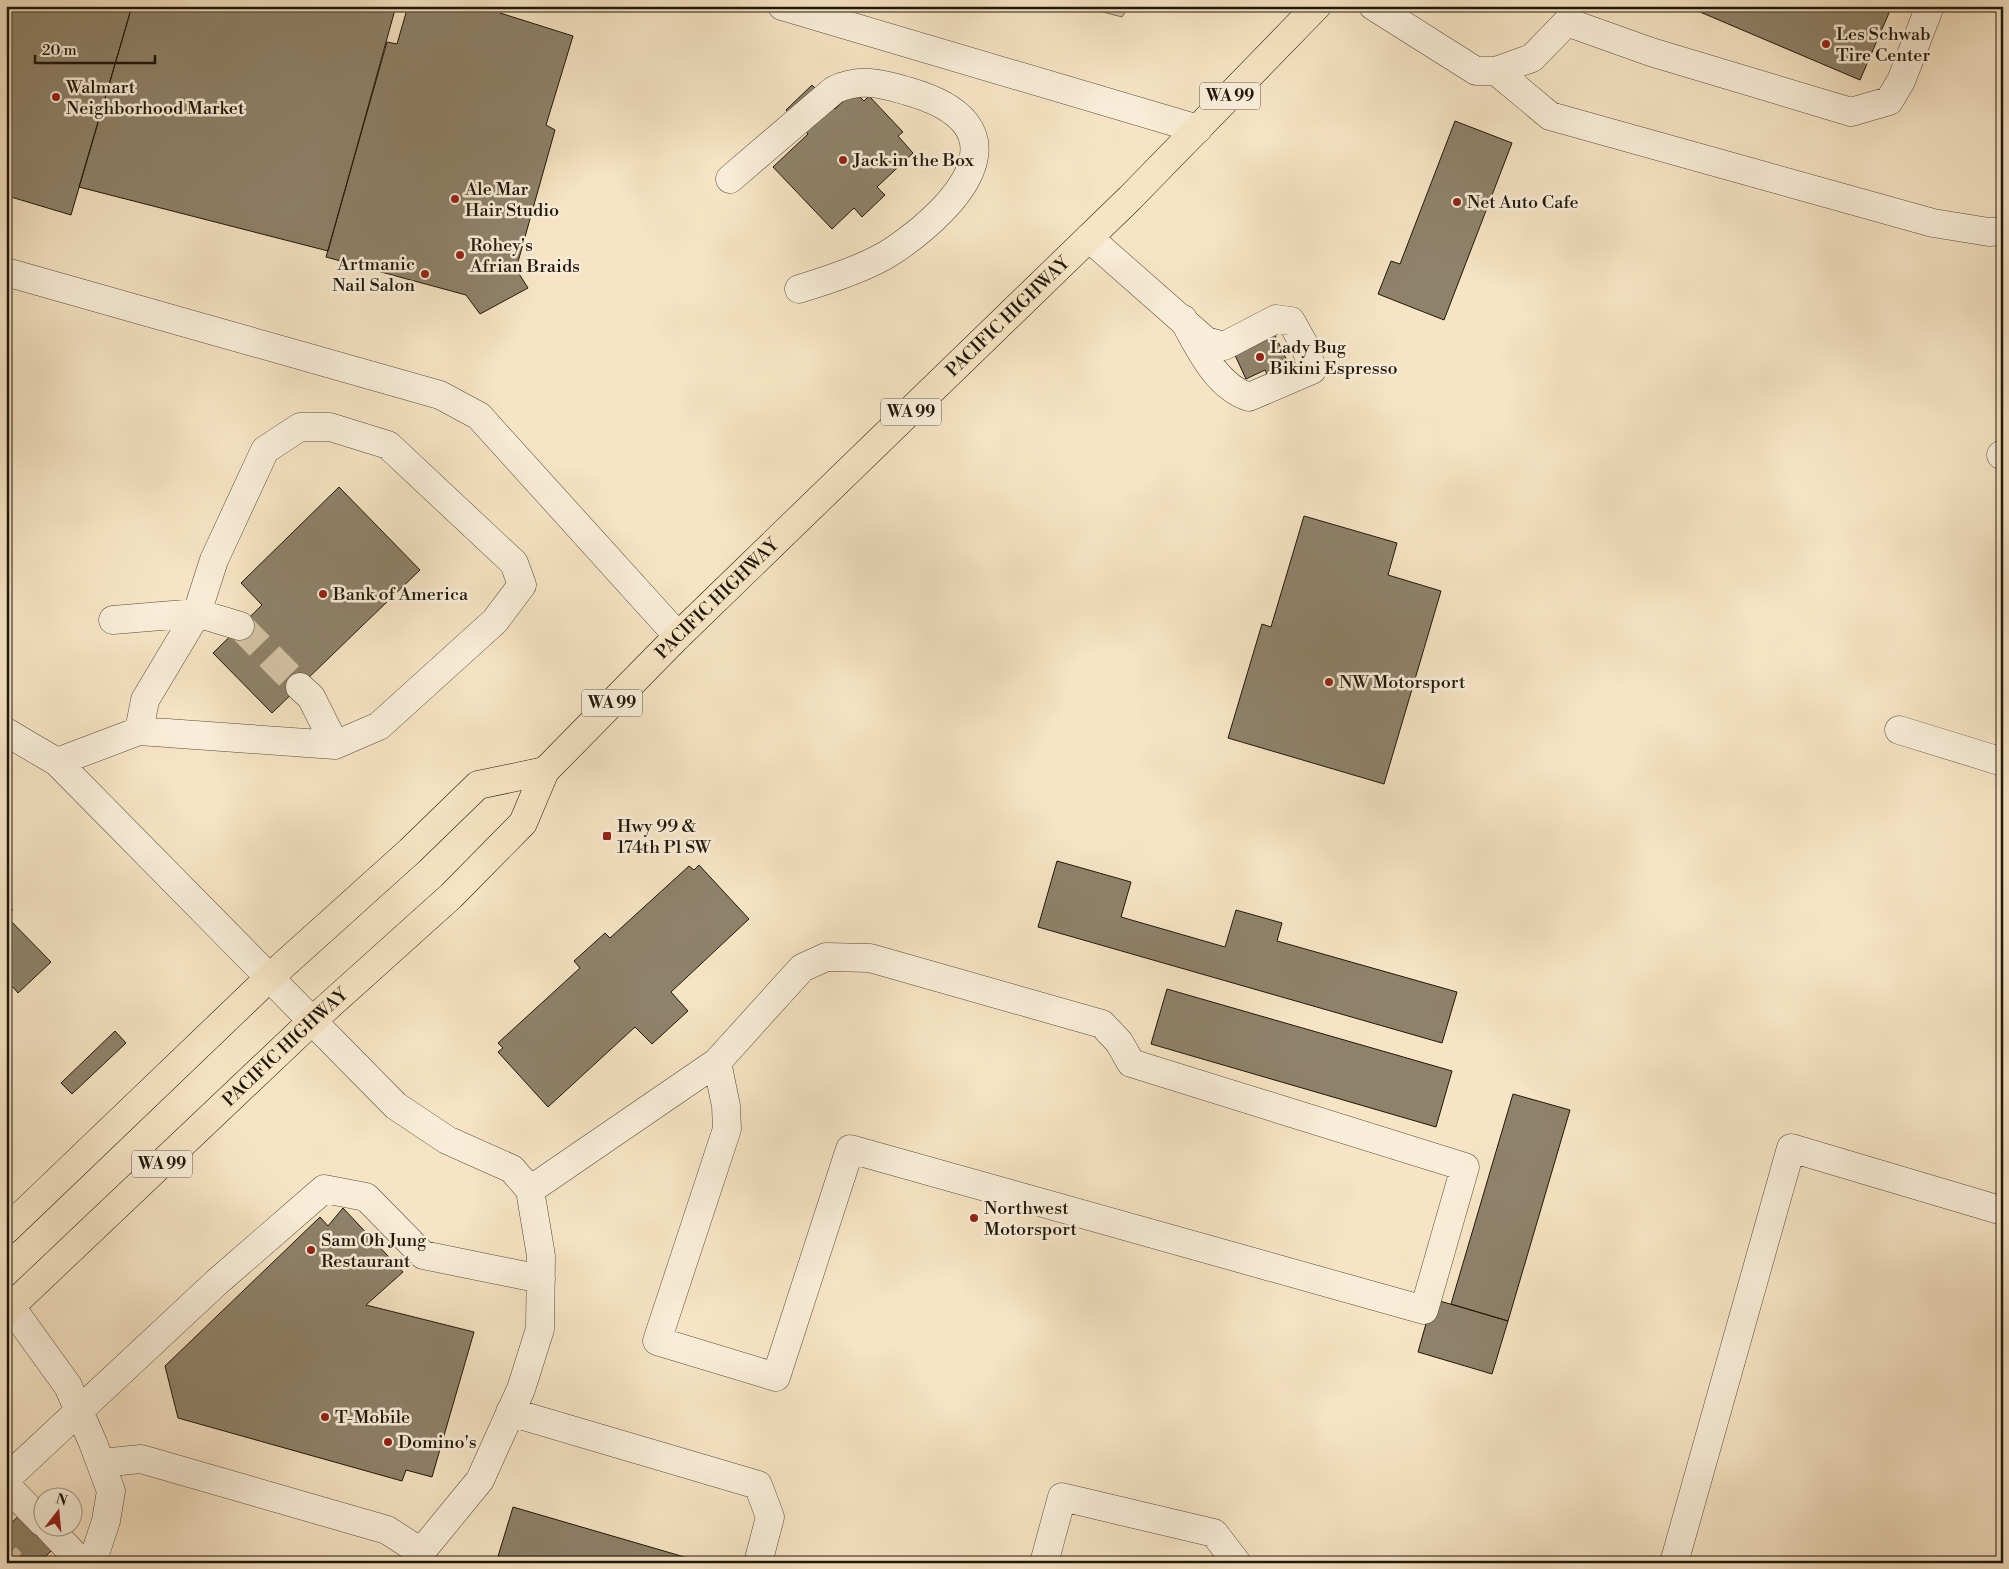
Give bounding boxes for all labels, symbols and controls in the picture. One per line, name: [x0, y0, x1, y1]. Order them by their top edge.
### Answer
place label: Les Schwab Tire Center: [1836, 23, 1930, 67]
scale bar: [35, 32, 155, 64]
marker: Les Schwab Tire Center: [1820, 38, 1832, 50]
text: 20 m: [42, 41, 77, 60]
place label: Walmart Neighborhood Market: [65, 76, 245, 120]
road number: WA 99: [1200, 82, 1260, 110]
marker: Walmart Neighborhood Market: [50, 91, 62, 103]
place label: Jack in the Box: [852, 149, 975, 172]
marker: Jack in the Box: [837, 154, 849, 166]
place label: Ale Mar Hair Studio: [464, 178, 559, 222]
place label: Net Auto Cafe: [1467, 191, 1579, 214]
marker: Ale Mar Hair Studio: [449, 193, 461, 205]
marker: Net Auto Cafe: [1451, 196, 1463, 208]
place label: Rohey's Afrian Braids: [469, 234, 580, 278]
marker: Rohey's Afrian Braids: [454, 249, 466, 261]
street label: PACIFIC HIGHWAY: [941, 251, 1075, 382]
place label: Artmanic Nail Salon: [332, 253, 415, 297]
marker: Artmanic Nail Salon: [419, 268, 431, 280]
place label: Lady Bug Bikini Espresso: [1269, 336, 1398, 380]
marker: Lady Bug Bikini Espresso: [1254, 351, 1266, 363]
road number: WA 99: [881, 398, 941, 426]
street label: PACIFIC HIGHWAY: [650, 533, 784, 664]
place label: Bank of America: [332, 583, 469, 606]
marker: Bank of America: [317, 588, 329, 600]
place label: NW Motorsport: [1339, 671, 1466, 694]
marker: NW Motorsport: [1323, 676, 1335, 688]
road number: WA 99: [582, 690, 642, 716]
place label: Hwy 99 & 174th Pl SW: [617, 815, 712, 859]
marker: Hwy 99 & 174th Pl SW: [601, 830, 613, 842]
street label: PACIFIC HIGHWAY: [217, 982, 353, 1111]
road number: WA 99: [132, 1150, 192, 1178]
place label: Northwest Motorsport: [984, 1197, 1078, 1241]
marker: Northwest Motorsport: [968, 1212, 980, 1224]
place label: Sam Oh Jung Restaurant: [321, 1229, 427, 1273]
marker: Sam Oh Jung Restaurant: [305, 1244, 317, 1256]
place label: T-Mobile: [335, 1406, 410, 1429]
marker: T-Mobile: [319, 1411, 331, 1423]
place label: Domino's: [398, 1431, 477, 1454]
marker: Domino's: [382, 1436, 394, 1448]
north arrow: [32, 1486, 82, 1536]
text: N: [54, 1490, 69, 1511]

